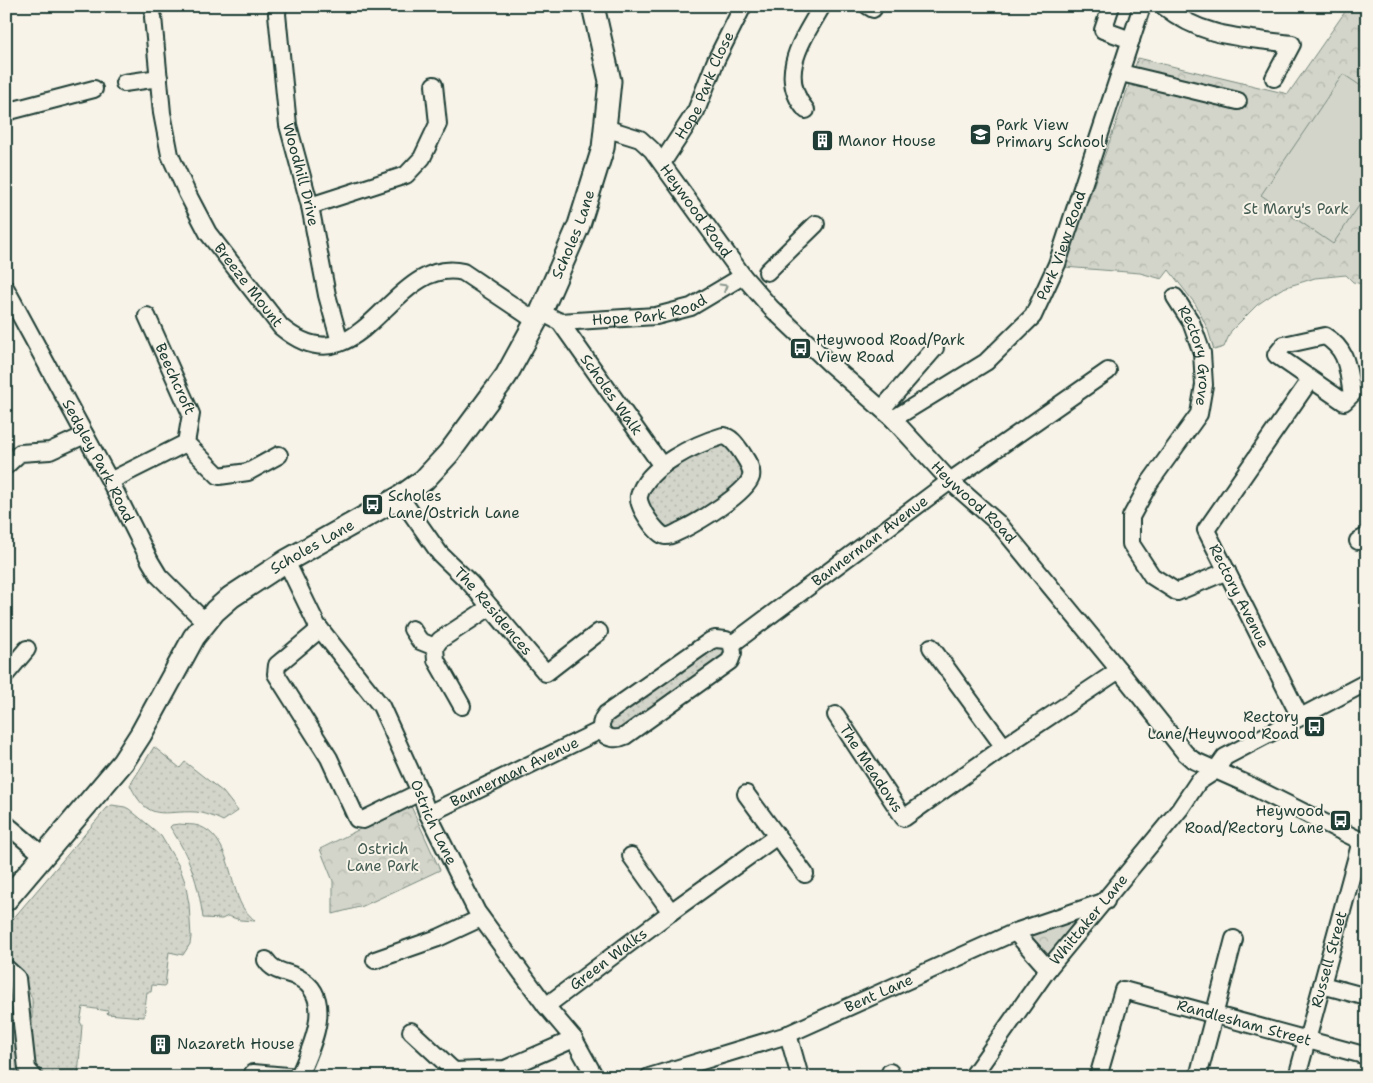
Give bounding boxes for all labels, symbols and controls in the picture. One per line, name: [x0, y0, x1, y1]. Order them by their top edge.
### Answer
street label: Hope Park Close: [670, 28, 739, 143]
place label: Park View Primary School: [996, 115, 1105, 152]
street label: Woodhill Drive: [278, 121, 324, 228]
school or university icon: Park View Primary School: [968, 122, 992, 146]
building icon: Manor House: [810, 129, 834, 153]
place label: Manor House: [838, 131, 936, 151]
street label: Heywood Road: [655, 160, 737, 262]
street label: Scholes Lane: [547, 188, 599, 282]
street label: Park View Road: [1032, 188, 1091, 304]
park label: St Mary's Park: [1243, 199, 1349, 219]
street label: Breeze Mount: [209, 239, 288, 331]
one-way arrow: [719, 284, 728, 294]
street label: Hope Park Road: [591, 290, 711, 330]
street label: Rectory Grove: [1173, 302, 1215, 408]
place label: Heywood Road/Park View Road: [816, 330, 965, 367]
bus stop icon: Heywood Road/Park View Road: [788, 337, 812, 361]
street label: Beechcroft: [150, 340, 200, 418]
street label: Scholes Walk: [576, 350, 647, 439]
street label: Sedgley Park Road: [58, 396, 139, 526]
street label: Heywood Road: [927, 457, 1021, 548]
place label: Scholes Lane/Ostrich Lane: [388, 486, 520, 523]
street label: Bannerman Avenue: [807, 491, 932, 591]
bus stop icon: Scholes Lane/Ostrich Lane: [360, 493, 384, 517]
street label: Scholes Lane: [266, 515, 358, 579]
street label: Rectory Avenue: [1204, 541, 1274, 651]
street label: The Residences: [450, 563, 537, 660]
place label: Rectory Lane/Heywood Road: [1147, 707, 1299, 744]
bus stop icon: Rectory Lane/Heywood Road: [1303, 714, 1327, 738]
street label: The Meadows: [835, 720, 908, 816]
street label: Bannerman Avenue: [447, 732, 582, 812]
street label: Ostrich Lane: [406, 776, 462, 868]
place label: Heywood Road/Rectory Lane: [1185, 801, 1324, 838]
bus stop icon: Heywood Road/Rectory Lane: [1328, 808, 1352, 832]
park label: Ostrich Lane Park: [347, 839, 419, 876]
street label: Whittaker Lane: [1045, 870, 1132, 970]
street label: Russell Street: [1306, 909, 1352, 1010]
street label: Green Walks: [566, 923, 651, 995]
street label: Bent Lane: [841, 969, 916, 1017]
street label: Randlesham Street: [1175, 995, 1314, 1051]
building icon: Nazareth House: [149, 1032, 173, 1056]
place label: Nazareth House: [177, 1034, 295, 1054]

